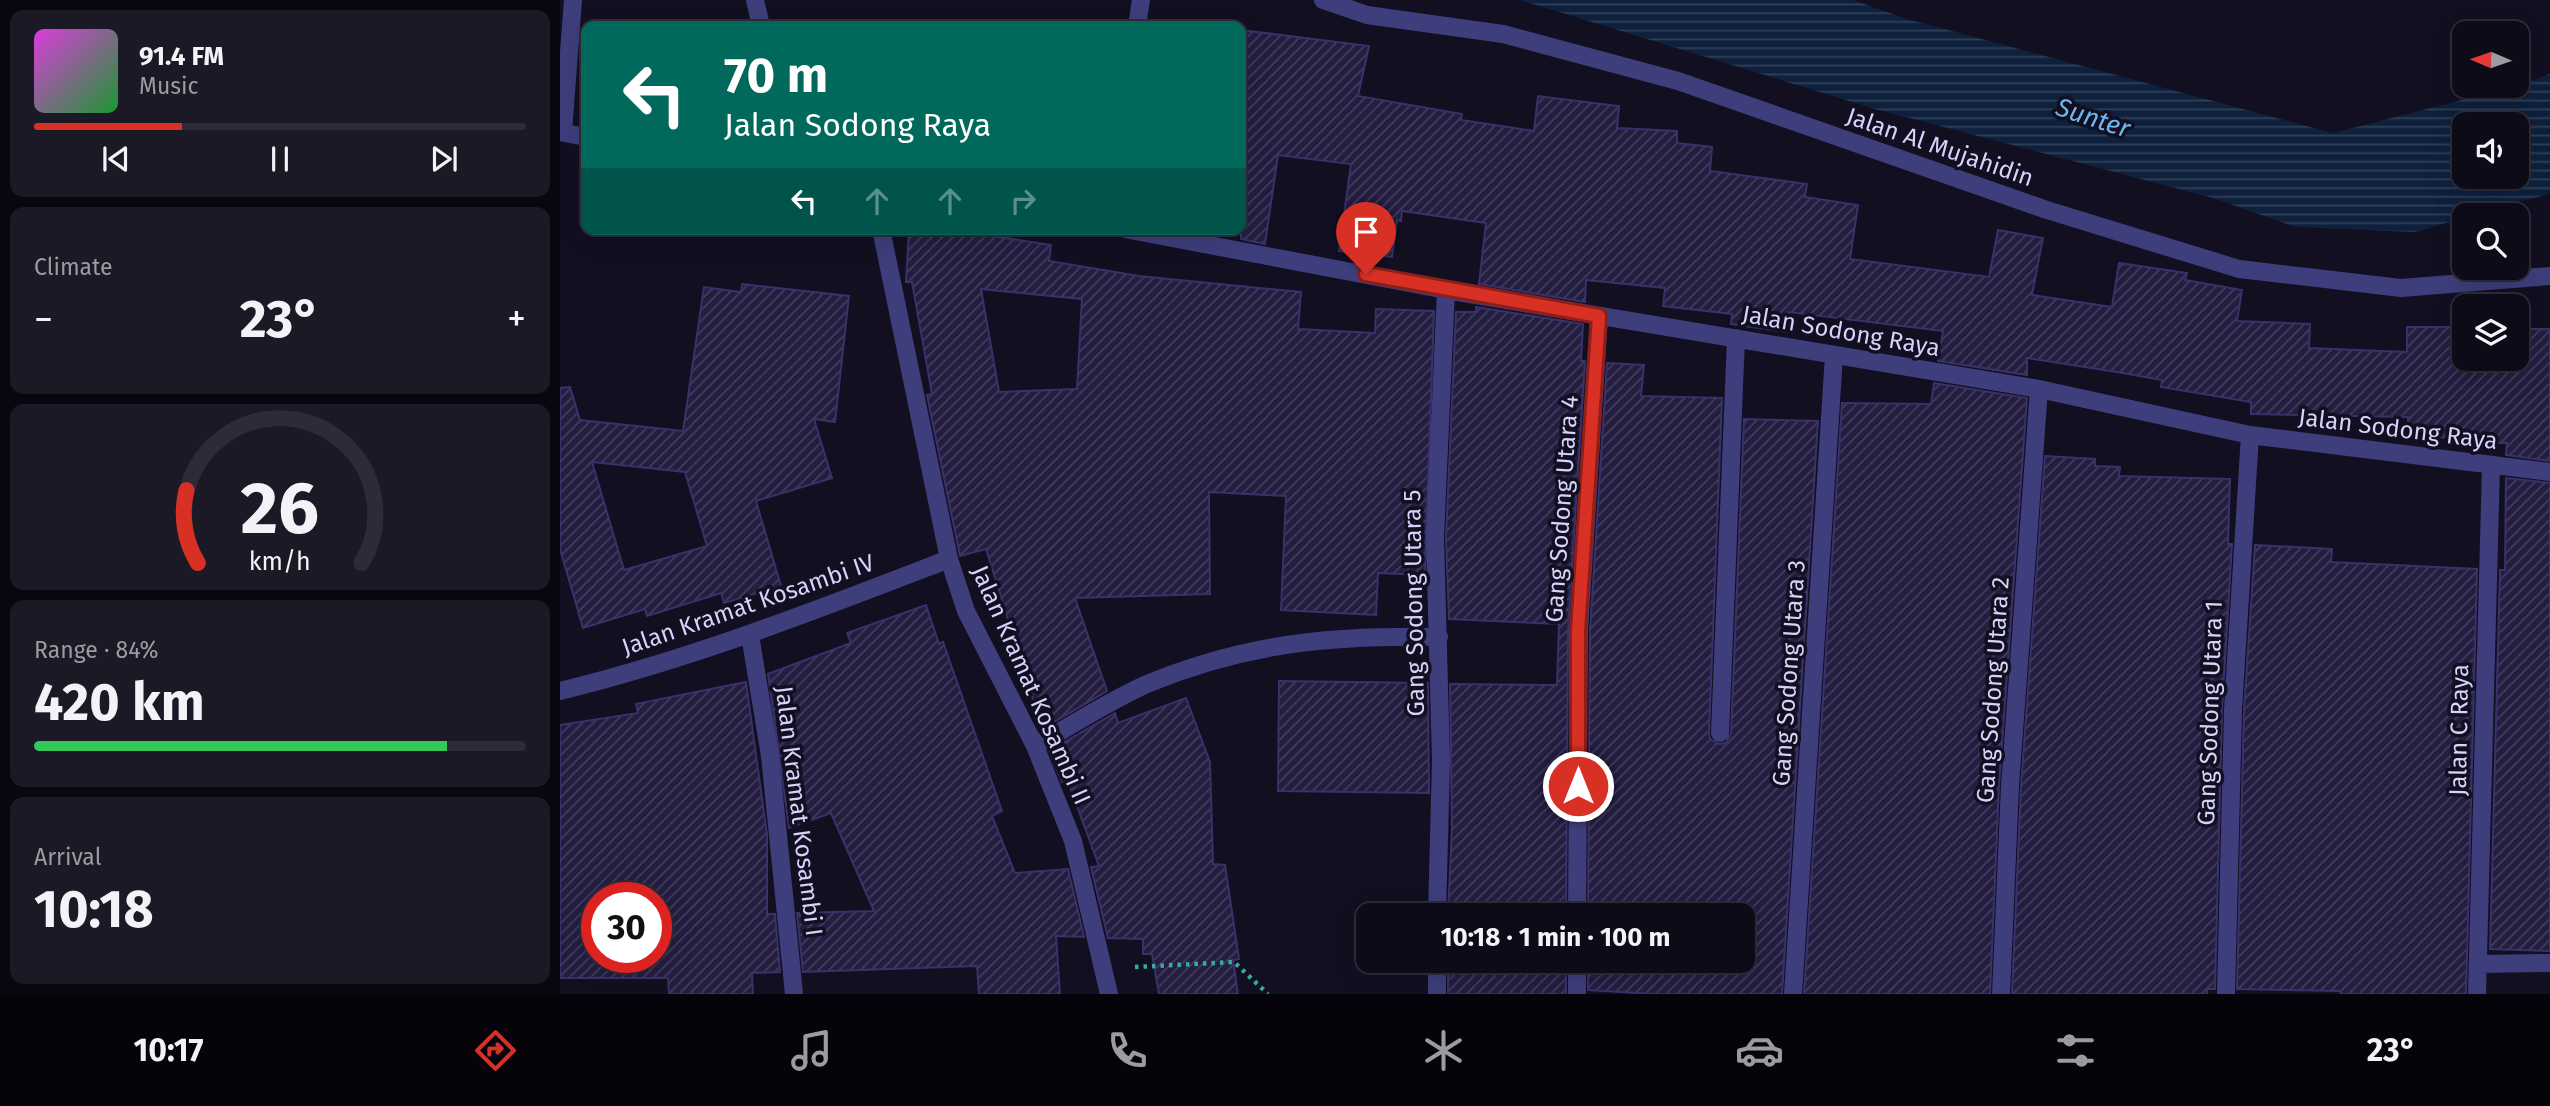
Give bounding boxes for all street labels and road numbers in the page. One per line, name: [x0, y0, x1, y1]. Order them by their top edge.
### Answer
street label: Jalan Al Mujahidin: [1843, 102, 2037, 192]
street label: Jalan Sodong Raya: [1740, 300, 1942, 362]
street label: Gang Sodong Utara 4: [1540, 394, 1584, 623]
street label: Jalan Sodong Raya: [2297, 403, 2499, 455]
street label: Gang Sodong Utara 5: [1398, 489, 1430, 717]
street label: Jalan Kramat Kosambi IV: [618, 548, 878, 661]
street label: Gang Sodong Utara 3: [1767, 559, 1811, 787]
street label: Jalan Kramat Kosambi II: [966, 561, 1096, 809]
street label: Gang Sodong Utara 2: [1971, 576, 2015, 804]
street label: Gang Sodong Utara 1: [2192, 600, 2228, 826]
street label: Jalan C Raya: [2444, 664, 2474, 796]
street label: Jalan Kramat Kosambi I: [770, 684, 828, 938]

